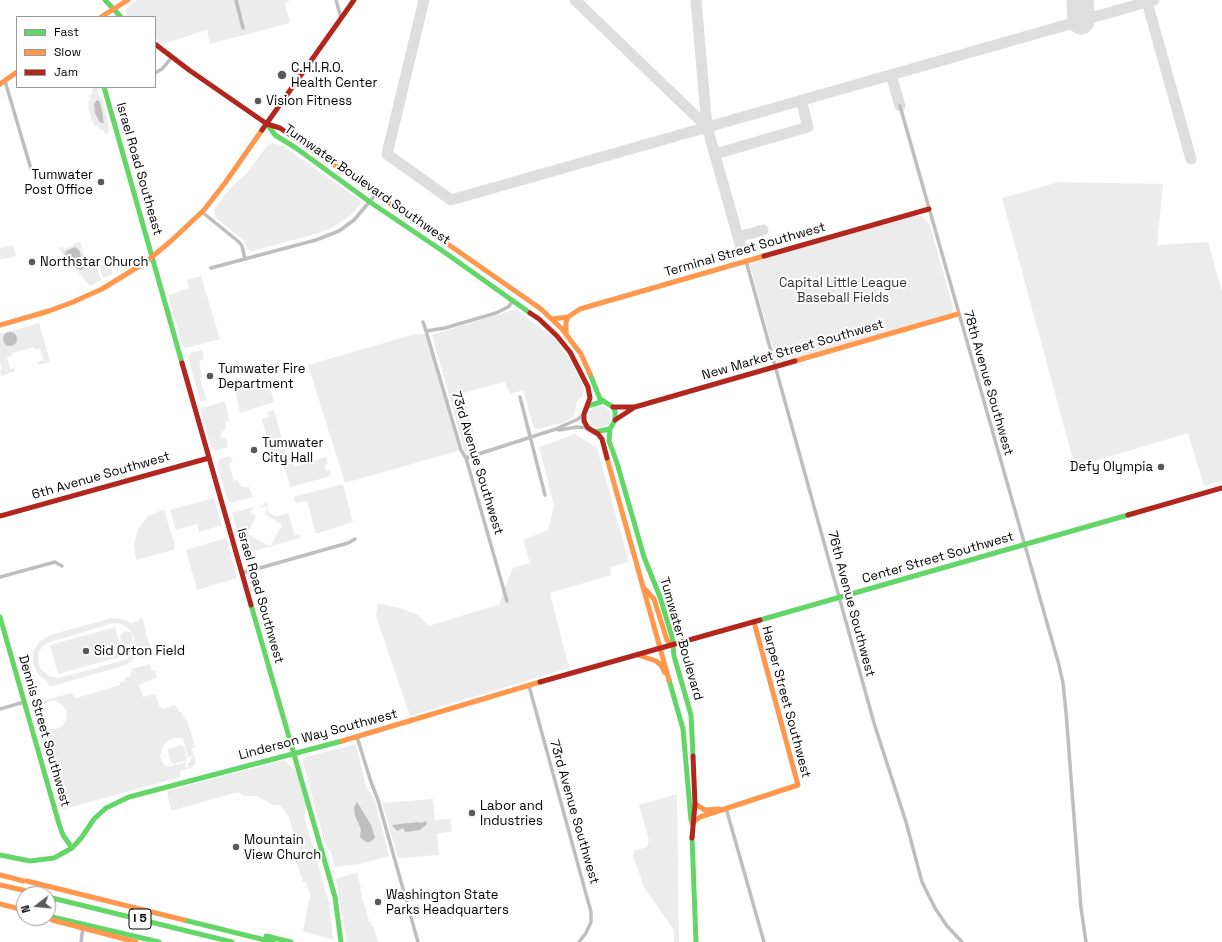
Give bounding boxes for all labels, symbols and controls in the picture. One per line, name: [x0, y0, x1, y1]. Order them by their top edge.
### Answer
legend: [16, 16, 156, 88]
text: Fast: [54, 24, 79, 40]
text: Slow: [54, 44, 81, 60]
place label: C.H.I.R.O. Health Center: [291, 60, 377, 91]
text: Jam: [54, 64, 78, 80]
marker: C.H.I.R.O. Health Center: [276, 69, 288, 81]
place label: Vision Fitness: [266, 93, 352, 109]
marker: Vision Fitness: [253, 96, 263, 106]
street label: Israel Road Southeast: [113, 101, 165, 237]
street label: Tumwater Boulevard Southwest: [281, 122, 453, 248]
place label: Tumwater Post Office: [24, 167, 93, 198]
marker: Tumwater Post Office: [96, 177, 106, 187]
street label: Terminal Street Southwest: [663, 220, 827, 280]
place label: Northstar Church: [40, 254, 148, 270]
marker: Northstar Church: [27, 257, 37, 267]
park label: Capital Little League Baseball Fields: [779, 275, 907, 306]
street label: 78th Avenue Southwest: [960, 309, 1016, 457]
street label: New Market Street Southwest: [700, 317, 886, 383]
place label: Tumwater Fire Department: [218, 361, 305, 392]
marker: Tumwater Fire Department: [205, 371, 215, 381]
street label: 73rd Avenue Southwest: [448, 389, 506, 537]
place label: Tumwater City Hall: [262, 435, 323, 466]
marker: Tumwater City Hall: [249, 445, 259, 455]
street label: 6th Avenue Southwest: [30, 449, 172, 503]
place label: Defy Olympia: [1070, 459, 1153, 475]
marker: Defy Olympia: [1156, 462, 1166, 472]
street label: Israel Road Southwest: [233, 527, 287, 665]
street label: 76th Avenue Southwest: [824, 529, 878, 679]
street label: Center Street Southwest: [860, 529, 1016, 587]
street label: Tumwater Boulevard: [656, 576, 706, 702]
street label: Harper Street Southwest: [758, 624, 814, 780]
place label: Sid Orton Field: [94, 643, 185, 659]
marker: Sid Orton Field: [81, 646, 91, 656]
street label: Dennis Street Southwest: [15, 653, 73, 809]
street label: Linderson Way Southwest: [237, 706, 399, 764]
street label: 73rd Avenue Southwest: [546, 738, 602, 886]
place label: Labor and Industries: [480, 798, 543, 829]
marker: Labor and Industries: [467, 808, 477, 818]
place label: Mountain View Church: [244, 832, 321, 863]
marker: Mountain View Church: [231, 842, 241, 852]
north arrow: [16, 886, 56, 926]
place label: Washington State Parks Headquarters: [386, 887, 509, 918]
marker: Washington State Parks Headquarters: [373, 897, 383, 907]
text: N: [18, 904, 33, 915]
road number: I 5: [129, 909, 151, 929]

